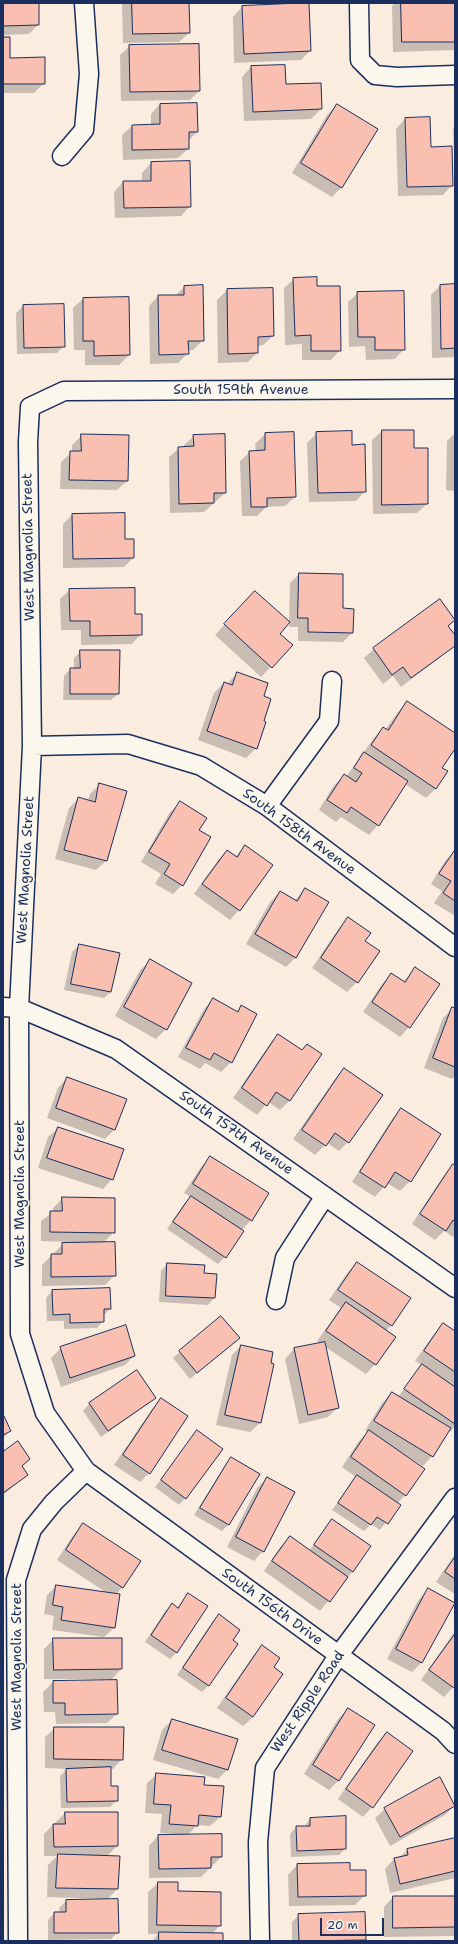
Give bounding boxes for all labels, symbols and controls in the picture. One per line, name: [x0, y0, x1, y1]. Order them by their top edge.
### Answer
street label: South 159th Avenue: [173, 382, 309, 398]
street label: West Magnolia Street: [19, 473, 39, 621]
street label: South 158th Avenue: [239, 785, 359, 879]
street label: West Magnolia Street: [14, 796, 38, 944]
street label: South 157th Avenue: [176, 1087, 296, 1179]
street label: West Magnolia Street: [12, 1120, 28, 1268]
street label: South 156th Drive: [218, 1565, 326, 1649]
street label: West Magnolia Street: [9, 1583, 25, 1731]
street label: West Ripple Road: [268, 1648, 348, 1756]
scale bar: [322, 1910, 386, 1936]
text: 20 m: [327, 1917, 358, 1933]

